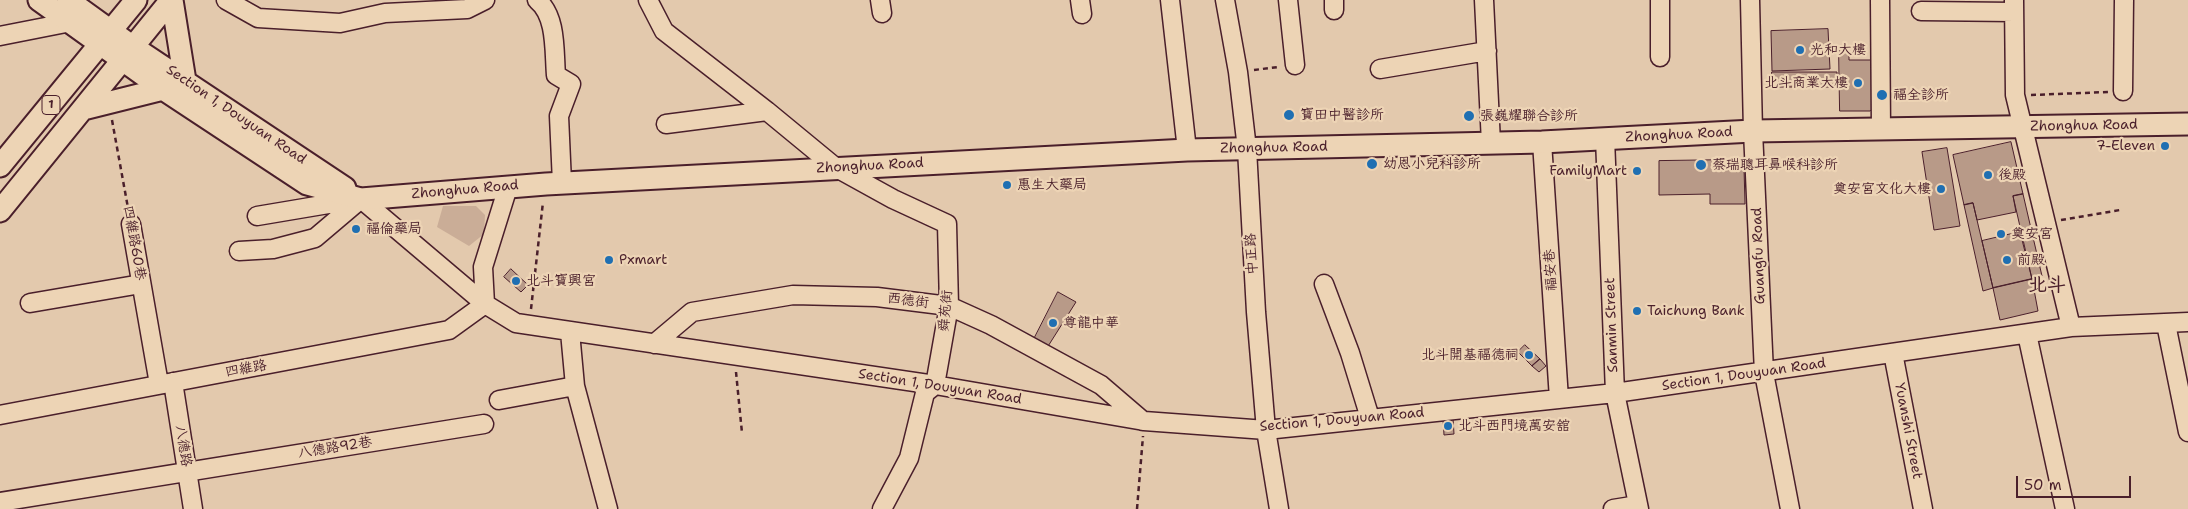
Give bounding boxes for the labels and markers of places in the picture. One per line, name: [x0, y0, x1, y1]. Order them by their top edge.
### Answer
place label: 光和大樓: [1810, 42, 1866, 58]
marker: 光和大樓: [1794, 44, 1806, 56]
place label: 北斗商業大樓: [1764, 75, 1848, 91]
marker: 北斗商業大樓: [1852, 77, 1864, 89]
place label: 福全診所: [1893, 87, 1949, 103]
marker: 福全診所: [1875, 88, 1889, 102]
place label: 寶田中醫診所: [1300, 107, 1384, 123]
marker: 寶田中醫診所: [1282, 108, 1296, 122]
place label: 張巍耀聯合診所: [1480, 108, 1578, 124]
marker: 張巍耀聯合診所: [1462, 109, 1476, 123]
place label: 7-Eleven: [2096, 138, 2155, 154]
marker: 7-Eleven: [2159, 140, 2171, 152]
place label: 幼恩小兒科診所: [1383, 156, 1481, 172]
marker: 幼恩小兒科診所: [1365, 157, 1379, 171]
place label: 蔡瑞聰耳鼻喉科診所: [1712, 157, 1838, 173]
marker: 蔡瑞聰耳鼻喉科診所: [1694, 158, 1708, 172]
place label: FamilyMart: [1549, 163, 1627, 179]
marker: FamilyMart: [1631, 165, 1643, 177]
place label: 後殿: [1998, 167, 2026, 183]
marker: 後殿: [1982, 169, 1994, 181]
place label: 惠生大藥局: [1017, 177, 1087, 193]
marker: 惠生大藥局: [1001, 179, 1013, 191]
place label: 奠安宮文化大樓: [1833, 181, 1931, 197]
marker: 奠安宮文化大樓: [1935, 183, 1947, 195]
place label: 福倫藥局: [366, 221, 422, 237]
marker: 福倫藥局: [350, 223, 362, 235]
place label: 奠安宮: [2011, 226, 2053, 242]
marker: 奠安宮: [1995, 228, 2007, 240]
place label: Pxmart: [619, 252, 667, 268]
place label: 前殿: [2017, 252, 2045, 268]
marker: Pxmart: [603, 254, 615, 266]
marker: 前殿: [2001, 254, 2013, 266]
place label: 北斗寶興宮: [526, 273, 596, 289]
marker: 北斗寶興宮: [510, 275, 522, 287]
place label: Taichung Bank: [1647, 303, 1745, 319]
marker: Taichung Bank: [1631, 305, 1643, 317]
place label: 尊龍中華: [1063, 315, 1119, 331]
marker: 尊龍中華: [1047, 317, 1059, 329]
place label: 北斗開基福德祠: [1421, 347, 1519, 363]
marker: 北斗開基福德祠: [1523, 349, 1535, 361]
place label: 北斗西門境萬安舘: [1458, 418, 1570, 434]
marker: 北斗西門境萬安舘: [1442, 420, 1454, 432]

